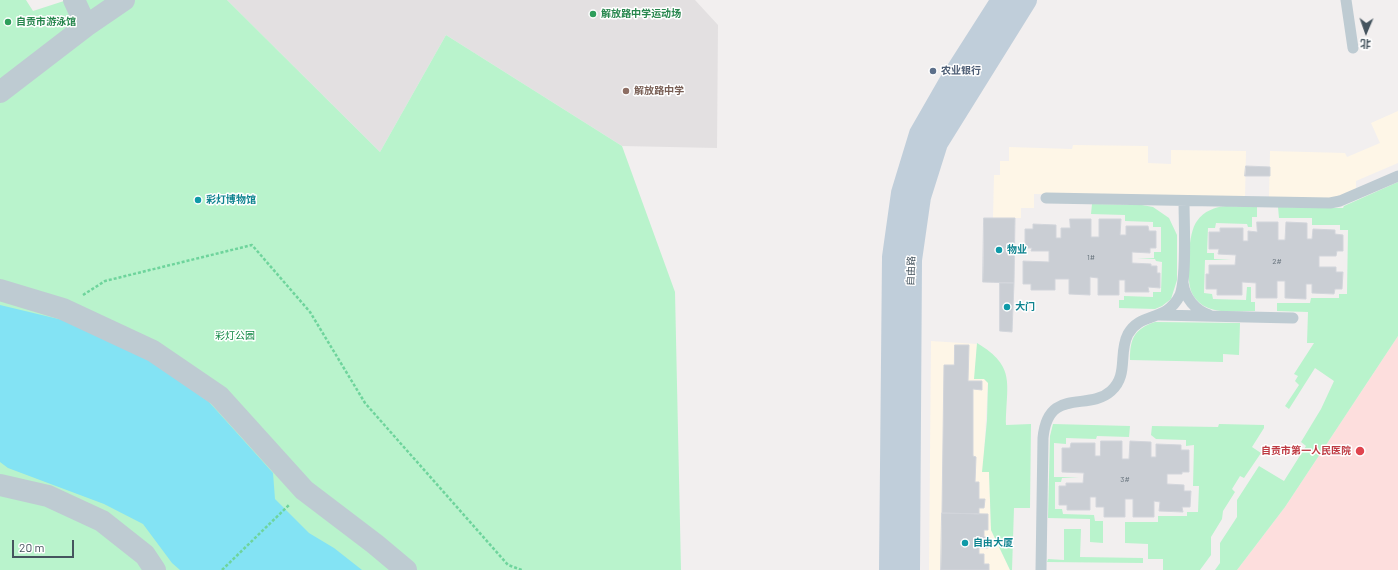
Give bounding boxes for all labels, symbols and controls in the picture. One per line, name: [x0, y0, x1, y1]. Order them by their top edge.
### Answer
place label: 解放路中学运动场: [601, 8, 681, 20]
marker: 解放路中学运动场: [588, 9, 598, 19]
north arrow: [1346, 12, 1386, 52]
place label: 自贡市游泳馆: [16, 16, 76, 28]
marker: 自贡市游泳馆: [3, 17, 13, 27]
text: 北: [1360, 38, 1371, 51]
place label: 农业银行: [941, 65, 981, 77]
marker: 农业银行: [928, 66, 938, 76]
place label: 解放路中学: [634, 85, 684, 97]
marker: 解放路中学: [621, 86, 631, 96]
place label: 彩灯博物馆: [206, 194, 256, 206]
marker: 彩灯博物馆: [193, 195, 203, 205]
place label: 物业: [1007, 244, 1027, 256]
marker: 物业: [994, 245, 1004, 255]
house number: 1#: [1087, 252, 1095, 262]
street label: 自由路: [904, 256, 918, 286]
house number: 2#: [1272, 256, 1282, 266]
place label: 大门: [1015, 301, 1035, 313]
marker: 大门: [1002, 302, 1012, 312]
park label: 彩灯公园: [215, 330, 255, 342]
place label: 自贡市第一人民医院: [1261, 445, 1351, 457]
marker: 自贡市第一人民医院: [1354, 445, 1366, 457]
house number: 3#: [1120, 474, 1130, 484]
scale bar: [14, 532, 76, 558]
place label: 自由大厦: [973, 537, 1013, 549]
marker: 自由大厦: [960, 538, 970, 548]
text: 20 m: [19, 540, 45, 554]

